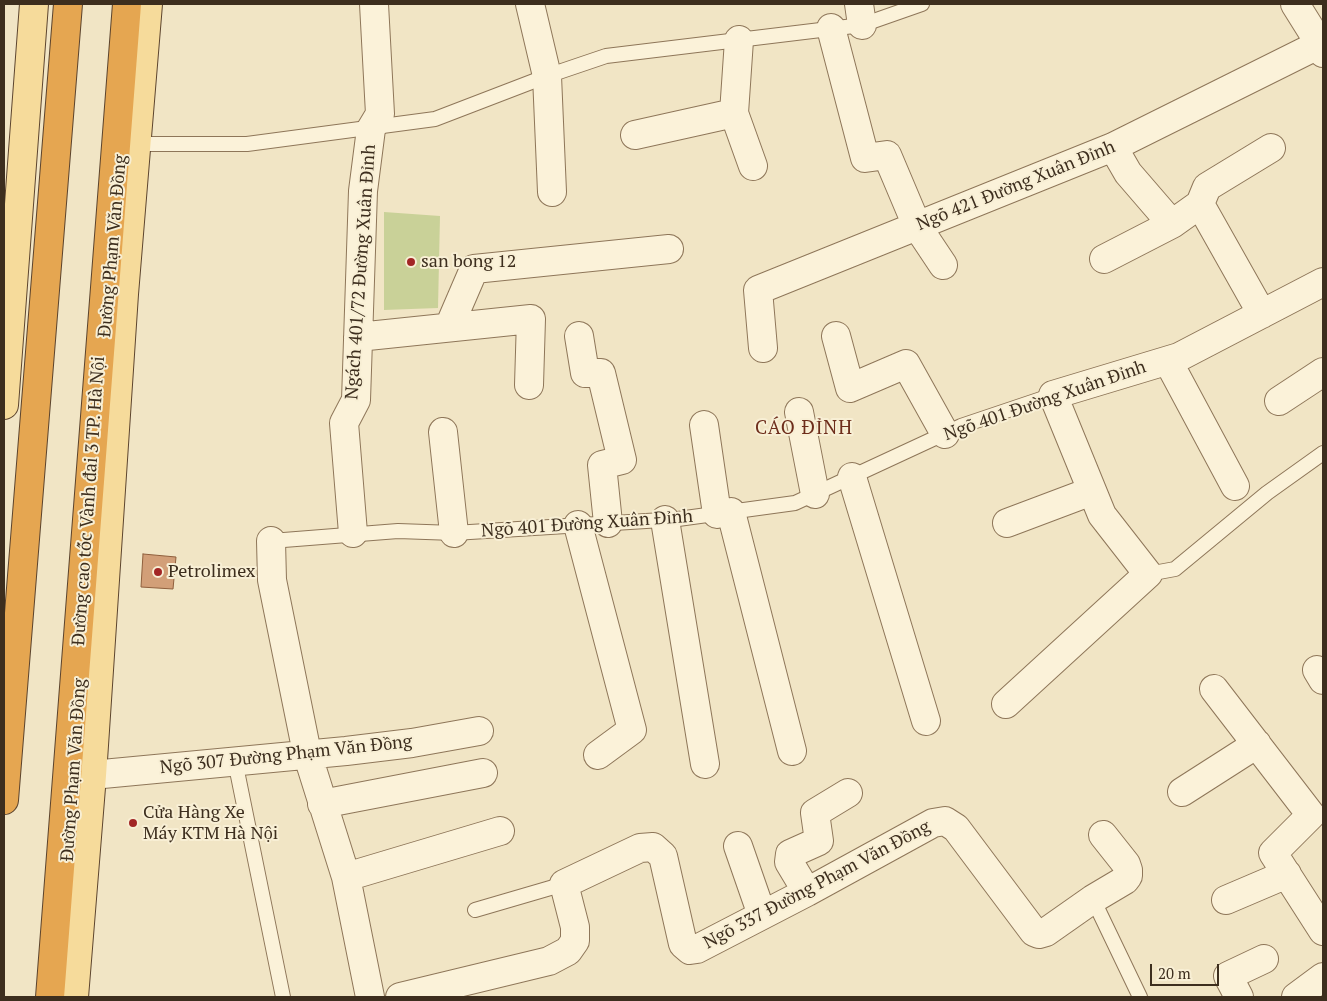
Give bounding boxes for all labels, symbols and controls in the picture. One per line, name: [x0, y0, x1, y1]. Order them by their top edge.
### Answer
street label: Ngõ 421 Đường Xuân Đỉnh: [914, 136, 1118, 236]
street label: Ngách 401/72 Đường Xuân Đỉnh: [341, 144, 381, 400]
street label: Đường Phạm Văn Đồng: [94, 154, 132, 338]
place label: san bong 12: [421, 251, 516, 273]
marker: san bong 12: [405, 256, 417, 268]
street label: Đường cao tốc Vành đai 3 TP. Hà Nội: [68, 356, 110, 646]
street label: Ngõ 401 Đường Xuân Đỉnh: [941, 356, 1149, 446]
district label: CÁO ĐỈNH: [754, 418, 854, 440]
street label: Ngõ 401 Đường Xuân Đỉnh: [480, 506, 694, 542]
place label: Petrolimex: [168, 561, 255, 583]
marker: Petrolimex: [152, 566, 164, 578]
street label: Đường Phạm Văn Đồng: [57, 678, 91, 862]
street label: Ngõ 307 Đường Phạm Văn Đồng: [159, 731, 413, 779]
place label: Cửa Hàng Xe Máy KTM Hà Nội: [143, 802, 278, 844]
street label: Ngõ 337 Đường Phạm Văn Đồng: [700, 816, 934, 954]
marker: Cửa Hàng Xe Máy KTM Hà Nội: [127, 817, 139, 829]
scale bar: [1152, 954, 1221, 986]
text: 20 m: [1158, 963, 1191, 983]

